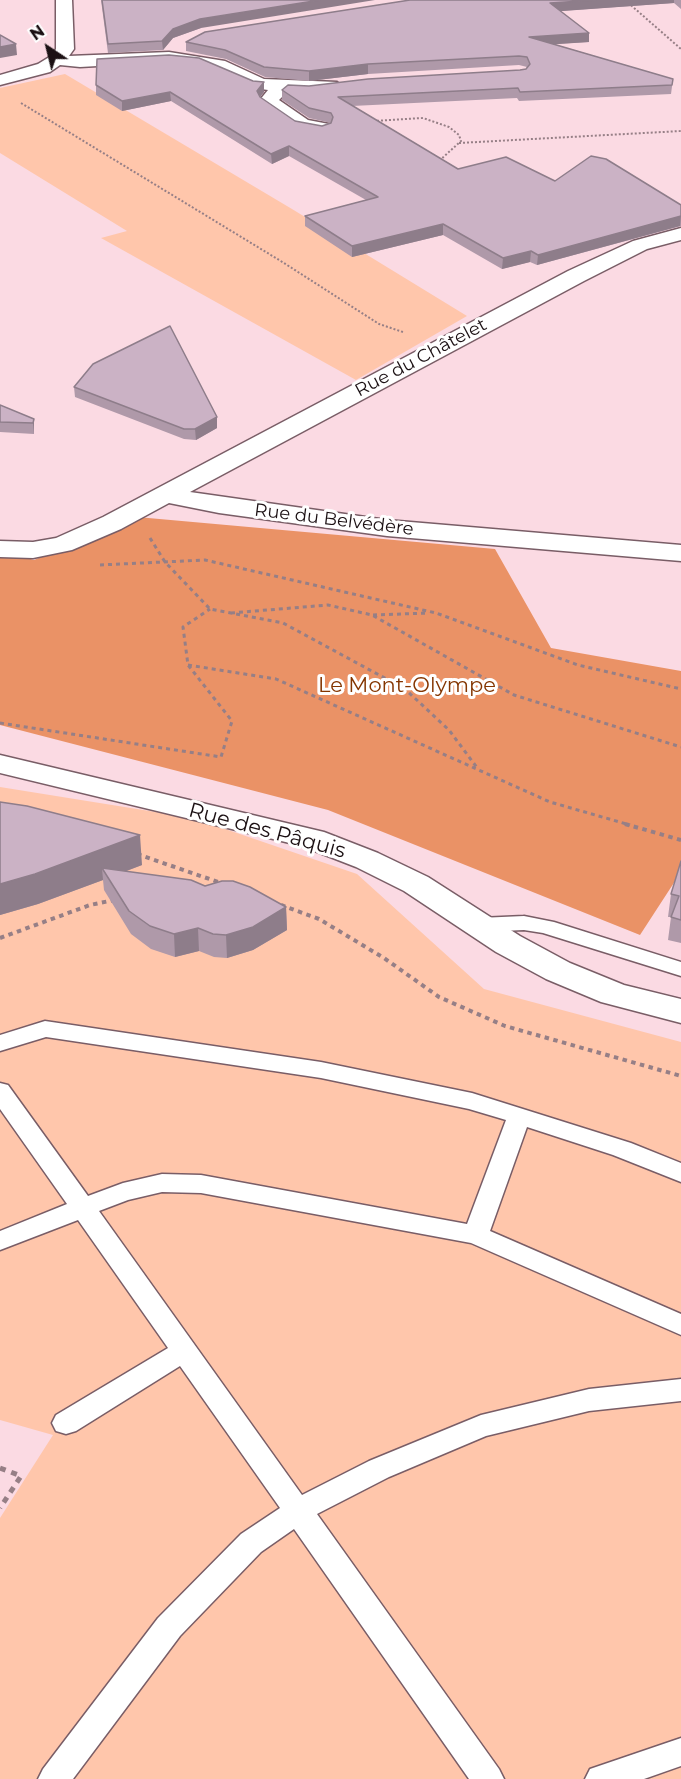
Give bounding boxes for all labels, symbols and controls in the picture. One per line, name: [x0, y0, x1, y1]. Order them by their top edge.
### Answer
north arrow: [18, 18, 78, 78]
text: N: [27, 21, 48, 44]
street label: Rue du Châtelet: [351, 314, 491, 402]
street label: Rue du Belvédère: [253, 500, 415, 540]
park label: Le Mont-Olympe: [318, 673, 496, 699]
street label: Rue des Pâquis: [186, 798, 348, 864]

